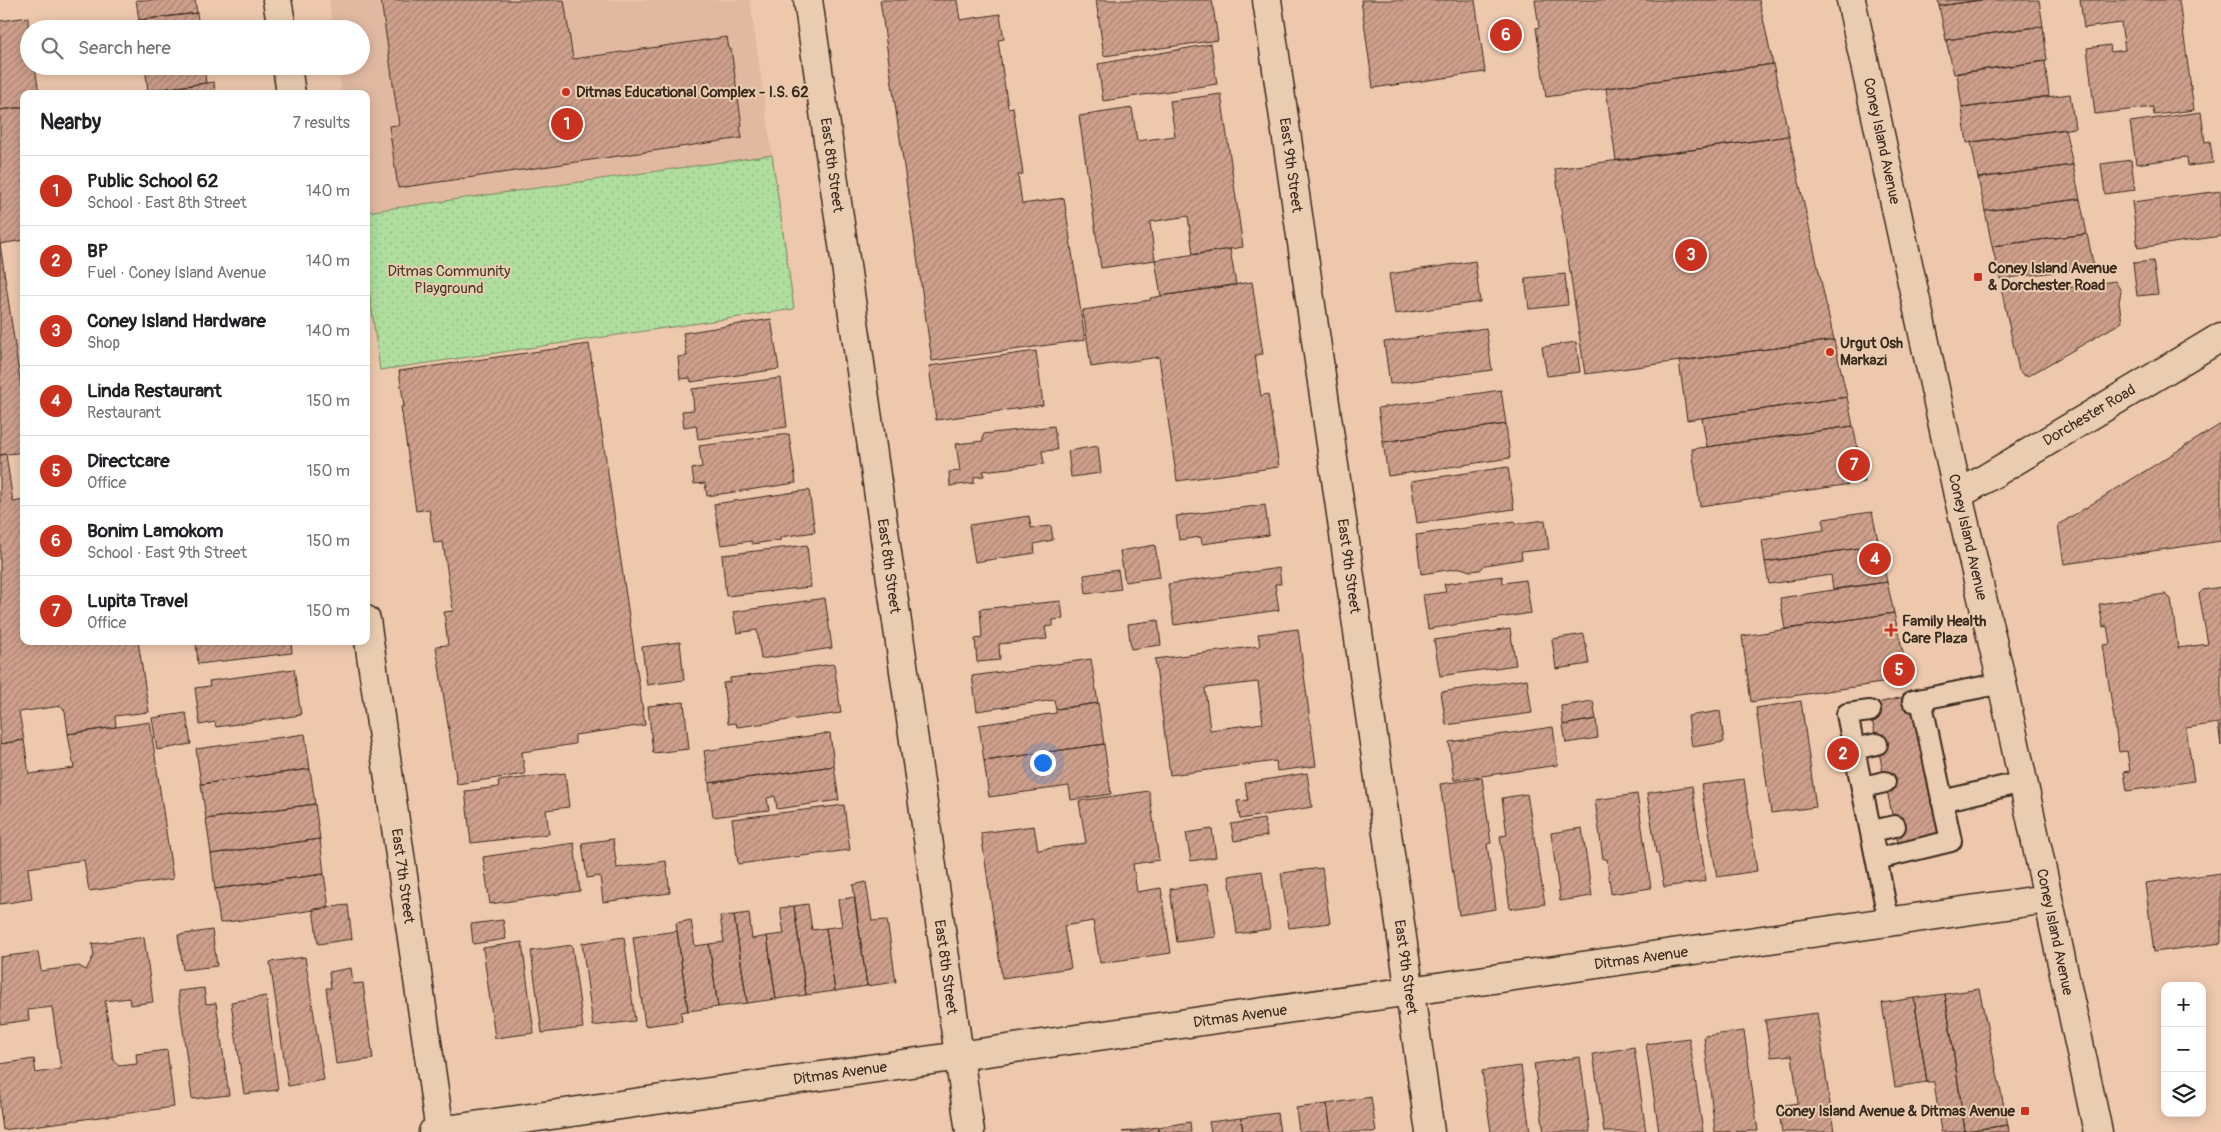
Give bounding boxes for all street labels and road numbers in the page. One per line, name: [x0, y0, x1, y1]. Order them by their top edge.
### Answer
street label: Coney Island Avenue: [1859, 76, 1904, 207]
street label: East 9th Street: [1274, 116, 1307, 215]
street label: East 8th Street: [815, 117, 848, 215]
street label: Dorchester Road: [2039, 380, 2139, 451]
street label: Coney Island Avenue: [1944, 472, 1991, 603]
street label: East 9th Street: [1332, 517, 1365, 616]
street label: East 8th Street: [872, 518, 905, 616]
street label: East 7th Street: [386, 827, 419, 926]
street label: Coney Island Avenue: [2032, 867, 2077, 998]
street label: East 9th Street: [1389, 918, 1422, 1017]
street label: East 8th Street: [929, 919, 962, 1017]
street label: Ditmas Avenue: [1593, 942, 1690, 974]
street label: Ditmas Avenue: [1192, 1000, 1289, 1032]
street label: Ditmas Avenue: [792, 1057, 889, 1089]

